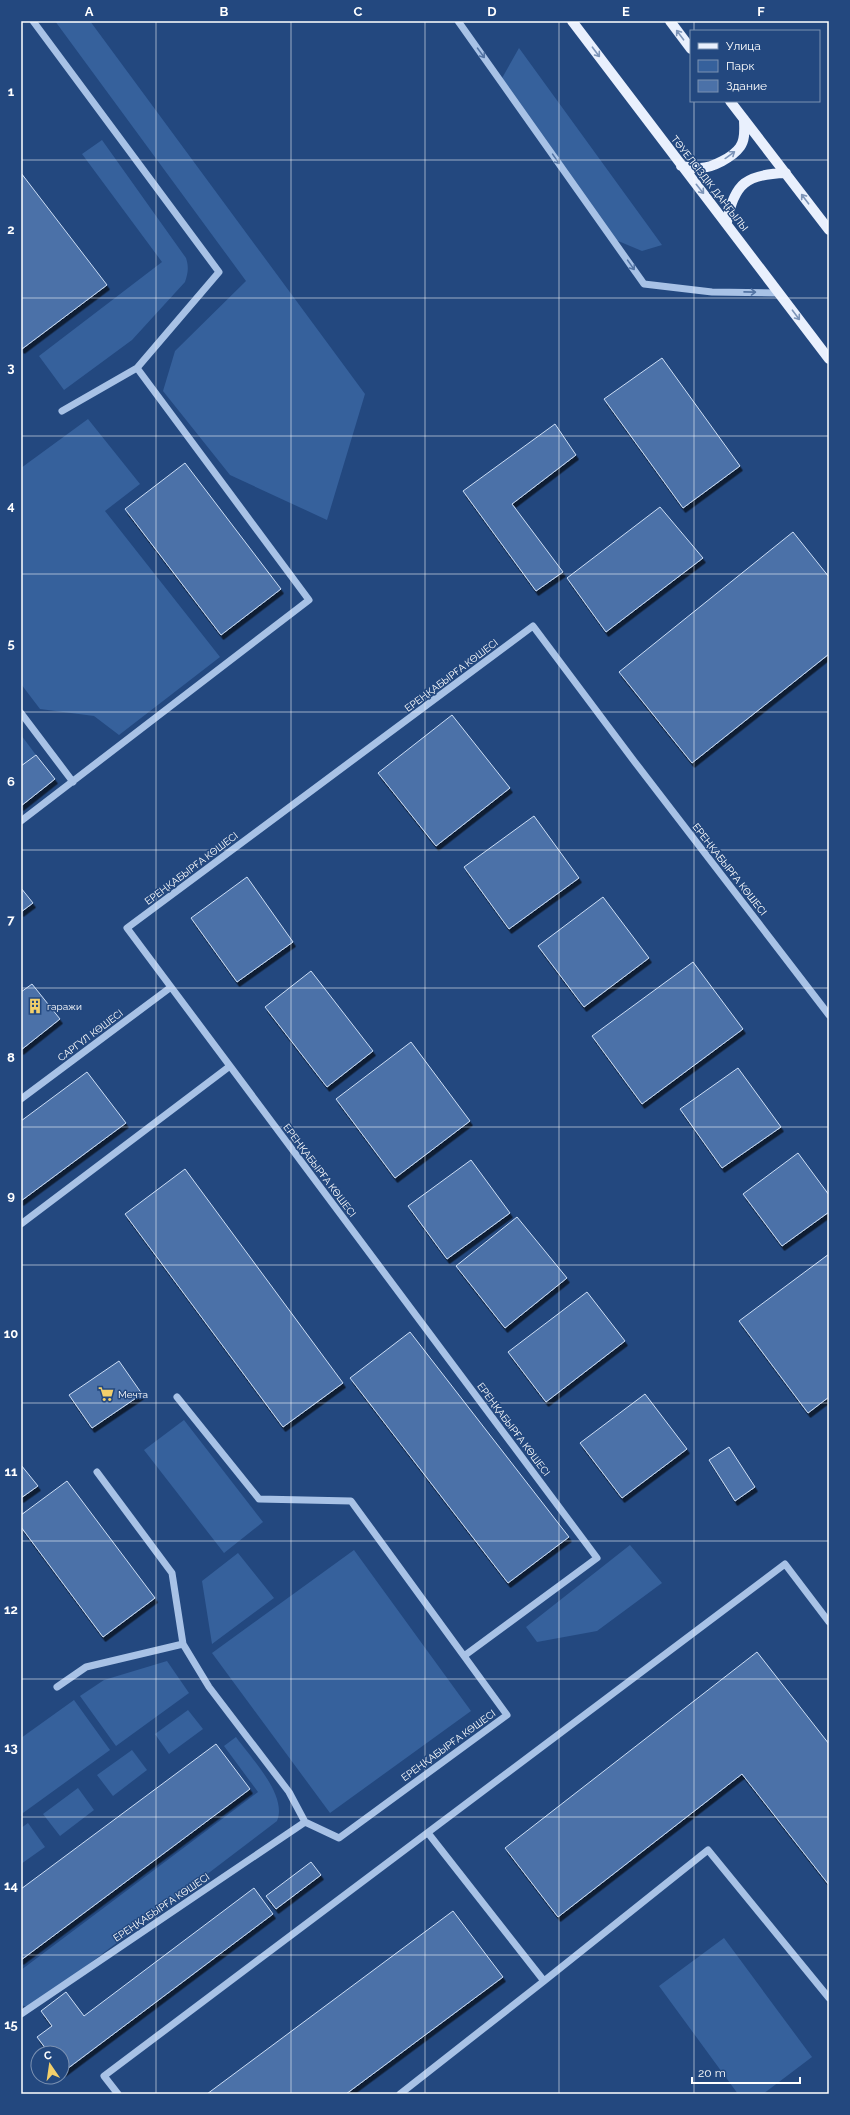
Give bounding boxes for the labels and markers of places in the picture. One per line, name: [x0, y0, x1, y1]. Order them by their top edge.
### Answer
building icon: гаражи: [26, 997, 44, 1015]
place label: гаражи: [47, 1001, 82, 1012]
supermarket icon: Мечта: [97, 1385, 115, 1403]
place label: Мечта: [118, 1389, 148, 1400]

